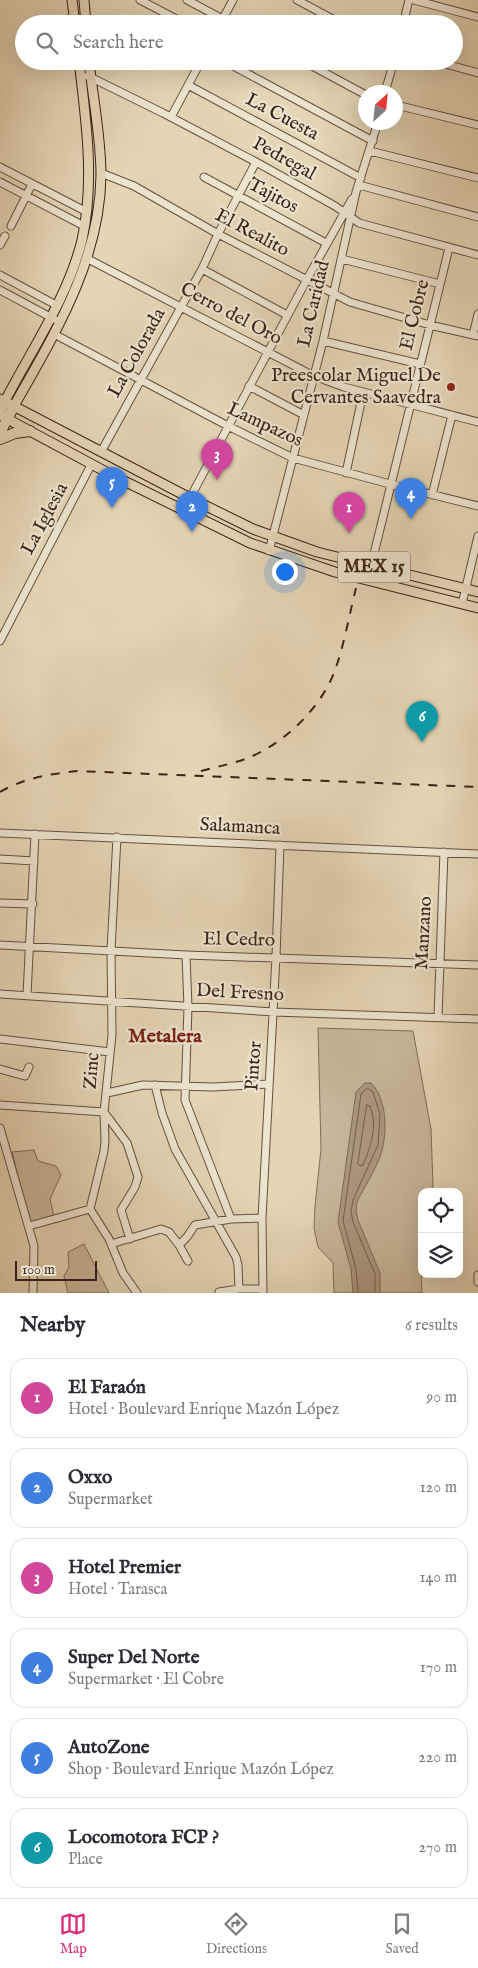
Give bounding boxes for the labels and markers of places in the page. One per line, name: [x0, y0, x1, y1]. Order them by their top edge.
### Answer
place label: Preescolar Miguel De Cervantes Saavedra: [271, 364, 442, 410]
marker: Preescolar Miguel De Cervantes Saavedra: [445, 381, 457, 393]
pin: 3: [201, 439, 233, 480]
pin: 5: [96, 467, 128, 508]
pin: 4: [395, 478, 427, 519]
pin: 2: [176, 491, 208, 532]
pin: 1: [333, 492, 365, 533]
pin: 6: [406, 701, 438, 742]

